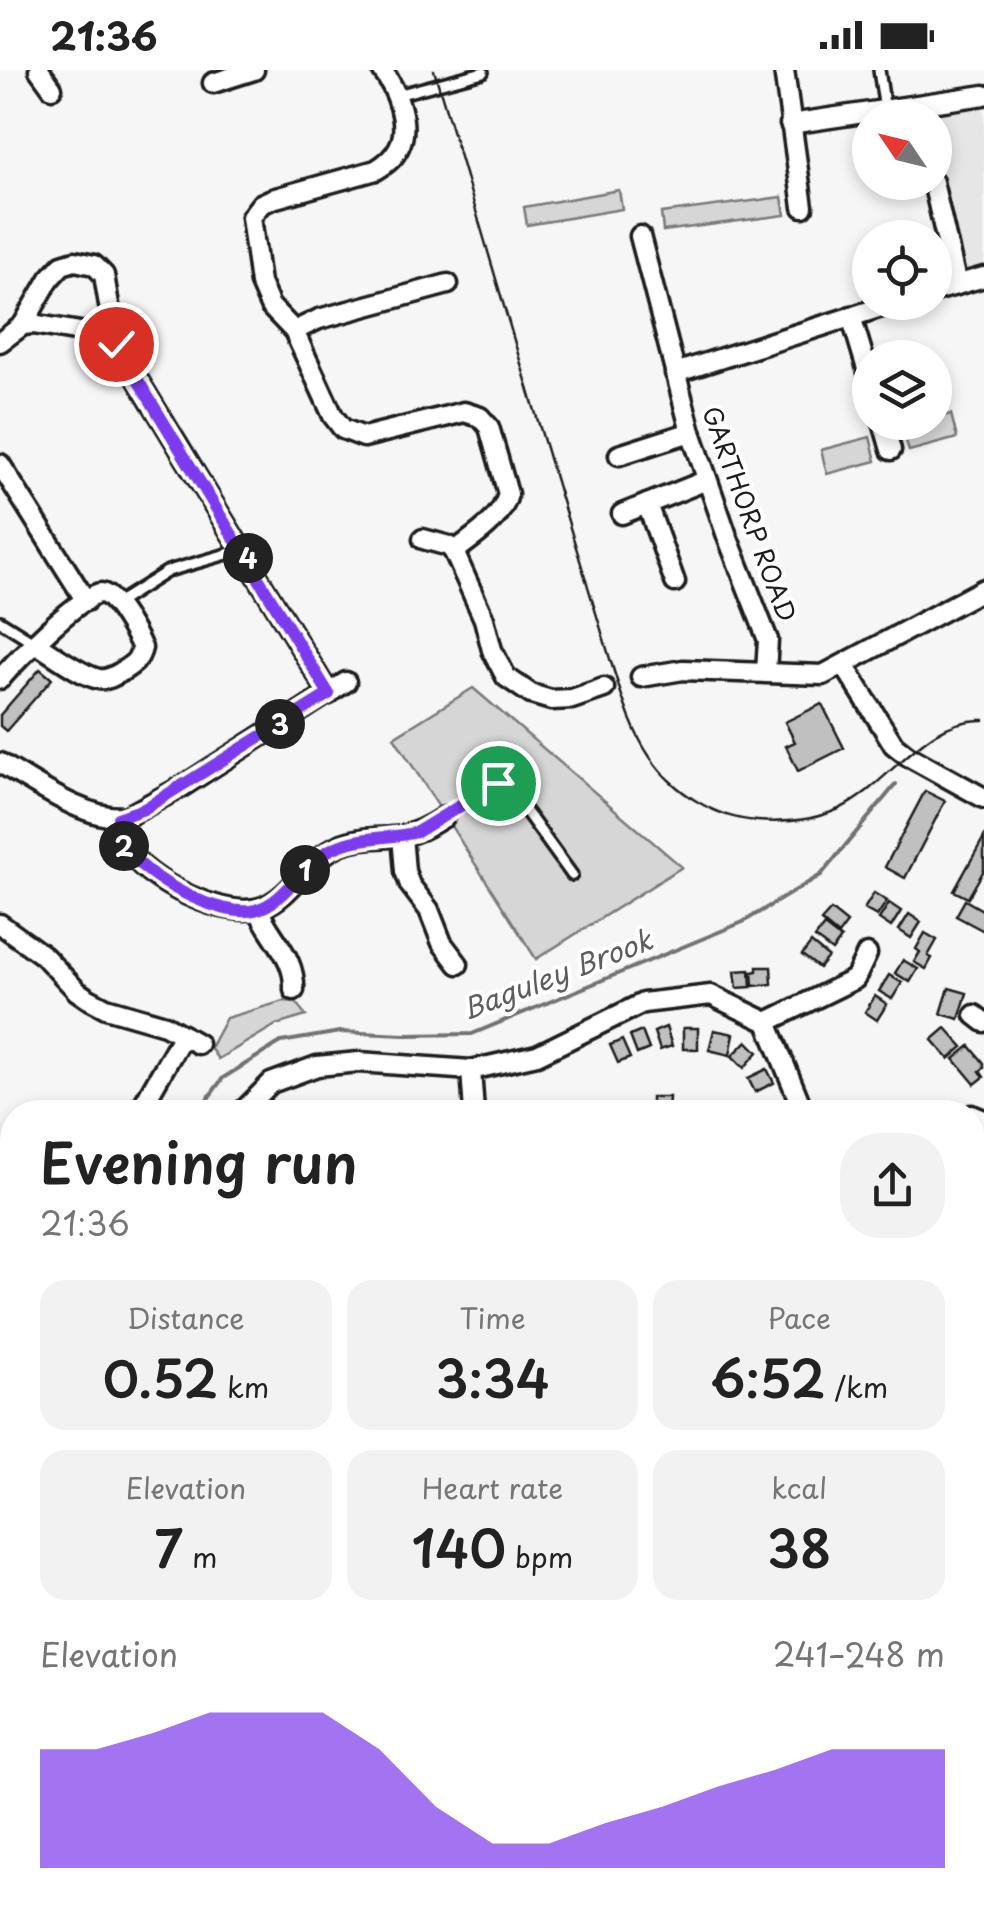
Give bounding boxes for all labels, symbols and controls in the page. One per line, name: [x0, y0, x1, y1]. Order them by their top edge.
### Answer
text: 21:36: [50, 7, 158, 64]
north arrow: [852, 100, 952, 200]
map controls: [852, 100, 952, 440]
button: locate: [852, 220, 952, 320]
pin: [74, 302, 159, 387]
icon: check: [89, 317, 144, 372]
button: layers: [852, 340, 952, 440]
street label: GARTHORP ROAD: [693, 401, 807, 627]
pin: 4: [223, 533, 273, 583]
text: 4: [238, 536, 258, 579]
pin: 3: [255, 699, 305, 749]
text: 3: [271, 702, 289, 745]
pin: [456, 741, 541, 826]
icon: arrive: [471, 756, 526, 811]
pin: 2: [99, 821, 149, 871]
text: 2: [114, 824, 134, 867]
pin: 1: [280, 845, 330, 895]
text: 1: [298, 848, 312, 891]
water label: Baguley Brook: [455, 917, 659, 1030]
text: Evening run: [40, 1120, 358, 1203]
button: share: [840, 1133, 945, 1238]
text: 21:36: [40, 1199, 130, 1247]
text: Distance: [127, 1296, 245, 1339]
text: Time: [459, 1296, 526, 1339]
text: Pace: [768, 1296, 831, 1339]
text: 0.52: [102, 1339, 218, 1415]
text: 3:34: [435, 1339, 550, 1415]
text: 6:52: [710, 1339, 825, 1415]
text: km: [218, 1365, 269, 1408]
text: /km: [825, 1365, 888, 1408]
text: Elevation: [125, 1466, 246, 1509]
text: Heart rate: [422, 1466, 563, 1509]
text: kcal: [771, 1466, 827, 1509]
text: 7: [154, 1509, 183, 1585]
text: 140: [412, 1509, 506, 1585]
text: 38: [767, 1509, 831, 1585]
text: m: [183, 1535, 217, 1578]
text: bpm: [506, 1535, 573, 1578]
text: Elevation: [40, 1630, 178, 1678]
text: 241–248 m: [773, 1630, 945, 1678]

